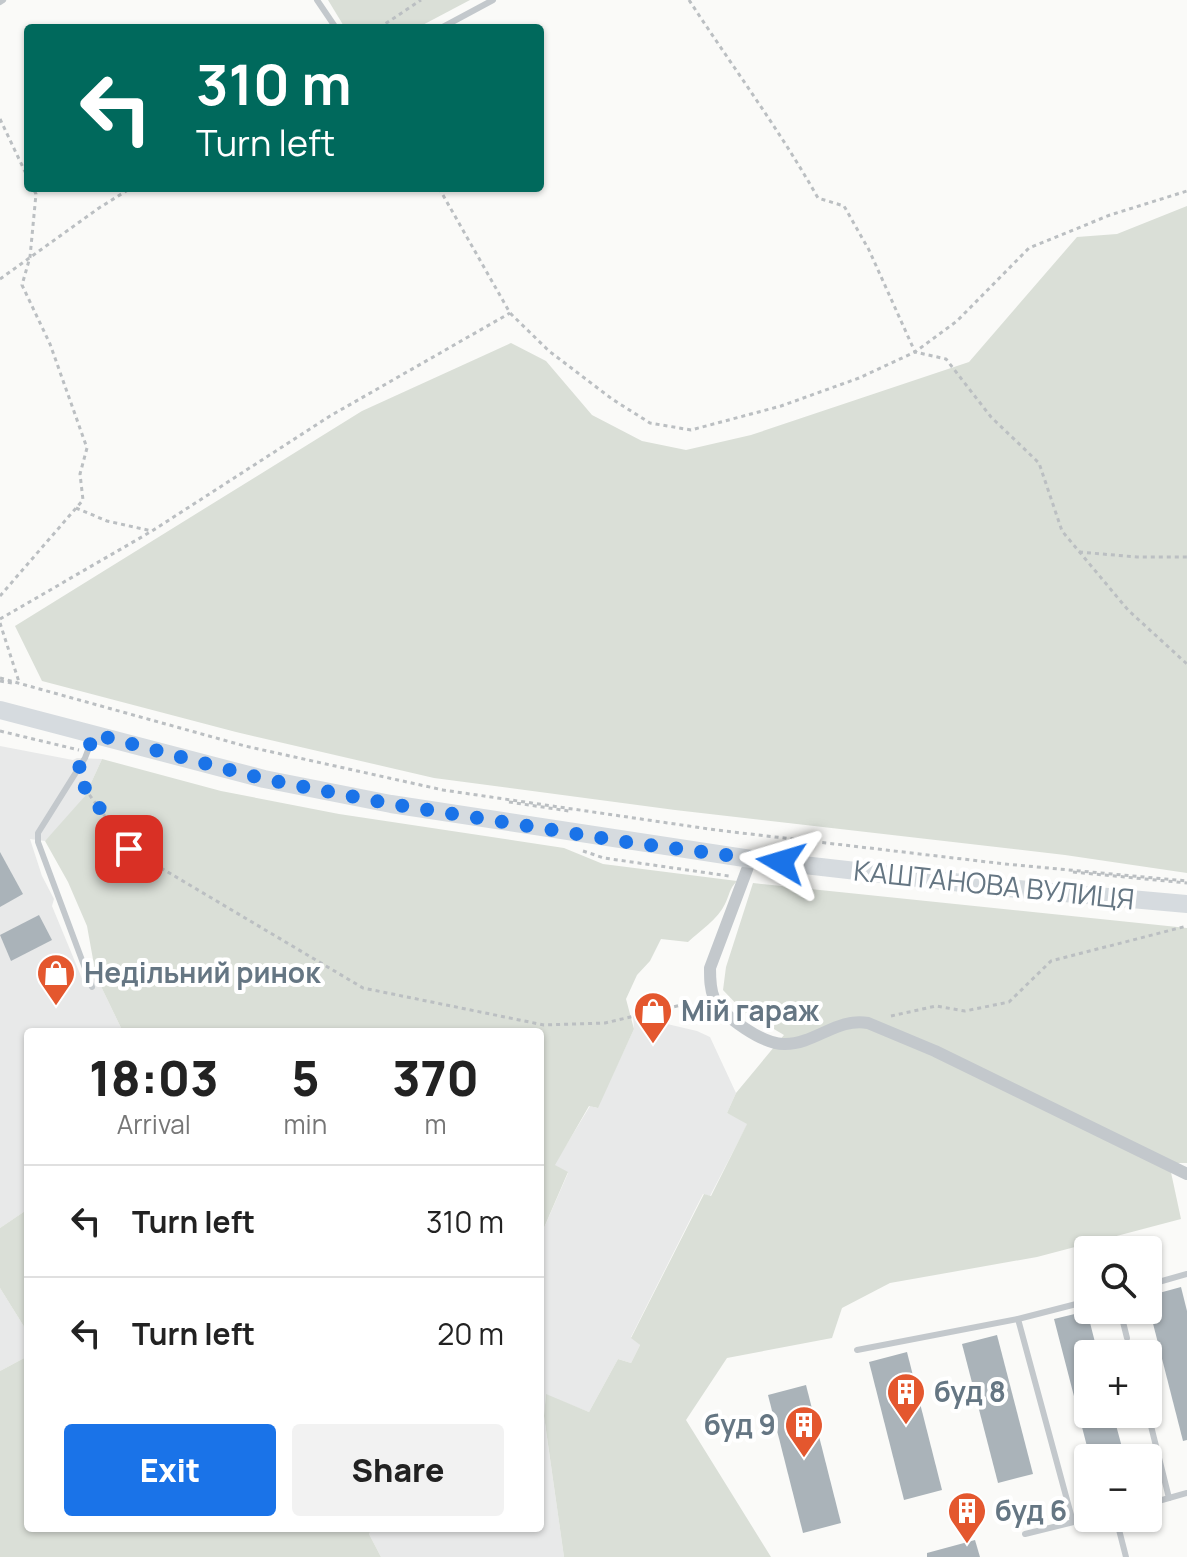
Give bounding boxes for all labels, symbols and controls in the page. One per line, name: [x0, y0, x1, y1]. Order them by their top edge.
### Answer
text: 310 m: [196, 45, 352, 122]
icon: left: [64, 56, 168, 160]
text: Turn left: [196, 118, 335, 167]
pin: [95, 815, 163, 883]
position arrow: [739, 820, 823, 904]
icon: arrive: [107, 827, 151, 871]
street label: КАШТАНОВА ВУЛИЦЯ: [852, 850, 1136, 918]
shop icon: Недільний ринок: [35, 952, 77, 1007]
place label: Недільний ринок: [84, 953, 321, 991]
shop icon: Мій гараж: [632, 990, 674, 1045]
place label: Мій гараж: [681, 991, 820, 1029]
text: 18:03: [89, 1045, 219, 1110]
text: 5: [291, 1045, 319, 1110]
text: 370: [392, 1045, 479, 1110]
text: Arrival: [117, 1106, 191, 1142]
text: min: [284, 1106, 327, 1142]
text: m: [425, 1106, 447, 1142]
icon: left: [64, 1199, 108, 1243]
text: Turn left: [132, 1201, 255, 1242]
text: 310 m: [426, 1201, 504, 1242]
map controls: [1074, 1236, 1162, 1532]
button: search: [1074, 1236, 1162, 1324]
icon: left: [64, 1311, 108, 1355]
text: Turn left: [132, 1313, 255, 1354]
text: 20 m: [437, 1313, 504, 1354]
button: +: [1074, 1340, 1162, 1428]
building icon: буд 8: [885, 1371, 927, 1426]
place label: буд 8: [934, 1372, 1006, 1410]
building icon: буд 9: [783, 1404, 825, 1459]
place label: буд 9: [704, 1405, 776, 1443]
button: Exit: [64, 1424, 276, 1516]
button: Share: [292, 1424, 504, 1516]
button: −: [1074, 1444, 1162, 1532]
building icon: буд 6: [946, 1490, 988, 1545]
place label: буд 6: [995, 1491, 1067, 1529]

